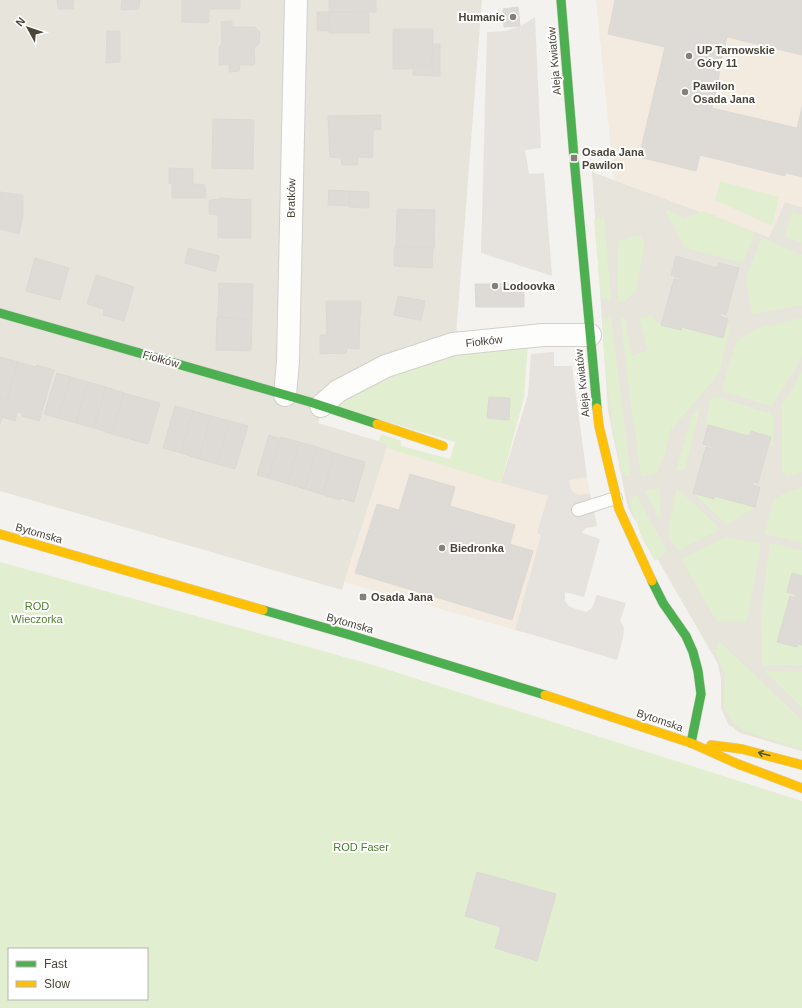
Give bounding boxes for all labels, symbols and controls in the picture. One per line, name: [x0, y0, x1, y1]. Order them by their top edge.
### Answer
north arrow: [8, 8, 48, 48]
place label: Humanic: [459, 11, 505, 23]
marker: Humanic: [508, 12, 518, 22]
text: N: [13, 15, 28, 28]
street label: Aleja Kwiatów: [545, 26, 563, 96]
place label: UP Tarnowskie Góry 11: [697, 44, 775, 69]
marker: UP Tarnowskie Góry 11: [684, 51, 694, 61]
place label: Pawilon Osada Jana: [693, 80, 756, 105]
marker: Pawilon Osada Jana: [680, 87, 690, 97]
place label: Osada Jana Pawilon: [582, 146, 645, 171]
marker: Osada Jana Pawilon: [569, 153, 579, 163]
street label: Bratków: [285, 178, 297, 218]
place label: Lodoovka: [503, 280, 556, 292]
marker: Lodoovka: [490, 281, 500, 291]
street label: Fiołków: [465, 333, 503, 349]
street label: Fiołków: [141, 348, 181, 370]
street label: Aleja Kwiatów: [572, 348, 592, 418]
street label: Bytomska: [14, 521, 65, 546]
place label: Biedronka: [450, 542, 505, 554]
marker: Biedronka: [437, 543, 447, 553]
place label: Osada Jana: [371, 591, 434, 603]
marker: Osada Jana: [358, 592, 368, 602]
park label: ROD Wieczorka: [11, 600, 64, 625]
street label: Bytomska: [325, 611, 376, 636]
street label: Bytomska: [635, 706, 686, 734]
one-way arrow: [758, 750, 771, 758]
park label: ROD Faser: [333, 841, 389, 853]
legend: [8, 948, 148, 1000]
text: Fast: [44, 957, 68, 971]
text: Slow: [44, 977, 70, 991]

